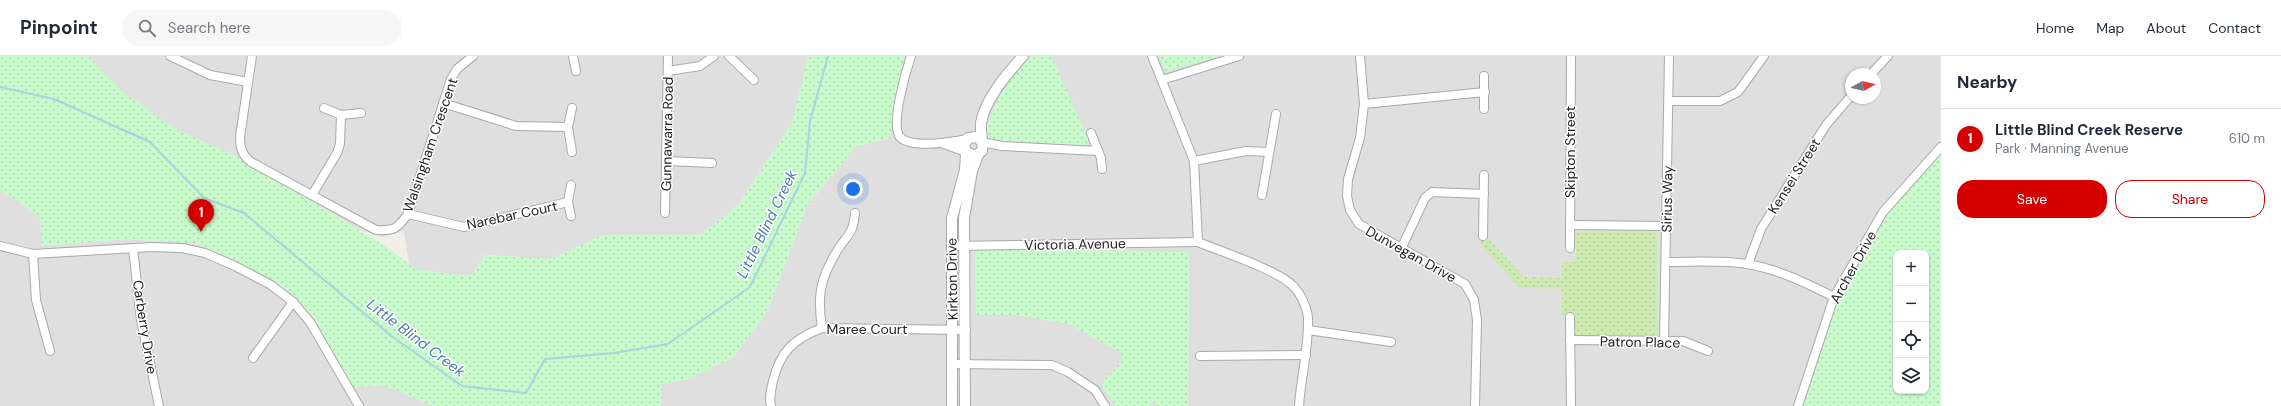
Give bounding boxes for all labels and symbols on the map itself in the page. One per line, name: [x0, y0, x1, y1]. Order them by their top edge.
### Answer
north arrow: [1845, 68, 1881, 104]
street label: Walsingham Crescent: [399, 75, 461, 215]
street label: Gunnawarra Road: [657, 77, 677, 191]
street label: Skipton Street: [1561, 106, 1579, 198]
street label: Kensei Street: [1764, 135, 1824, 217]
street label: Sirius Way: [1657, 165, 1677, 233]
water label: Little Blind Creek: [732, 166, 802, 282]
your location: [843, 179, 863, 199]
street label: Narebar Court: [465, 197, 559, 233]
pin: 1: [188, 199, 214, 232]
street label: Dunvegan Drive: [1363, 222, 1459, 286]
street label: Archer Drive: [1826, 227, 1880, 306]
street label: Victoria Avenue: [1024, 234, 1126, 254]
street label: Kirkton Drive: [942, 238, 962, 320]
street label: Carberry Drive: [129, 279, 161, 375]
water label: Little Blind Creek: [363, 294, 470, 382]
street label: Maree Court: [827, 320, 907, 338]
street label: Patron Place: [1600, 332, 1680, 352]

